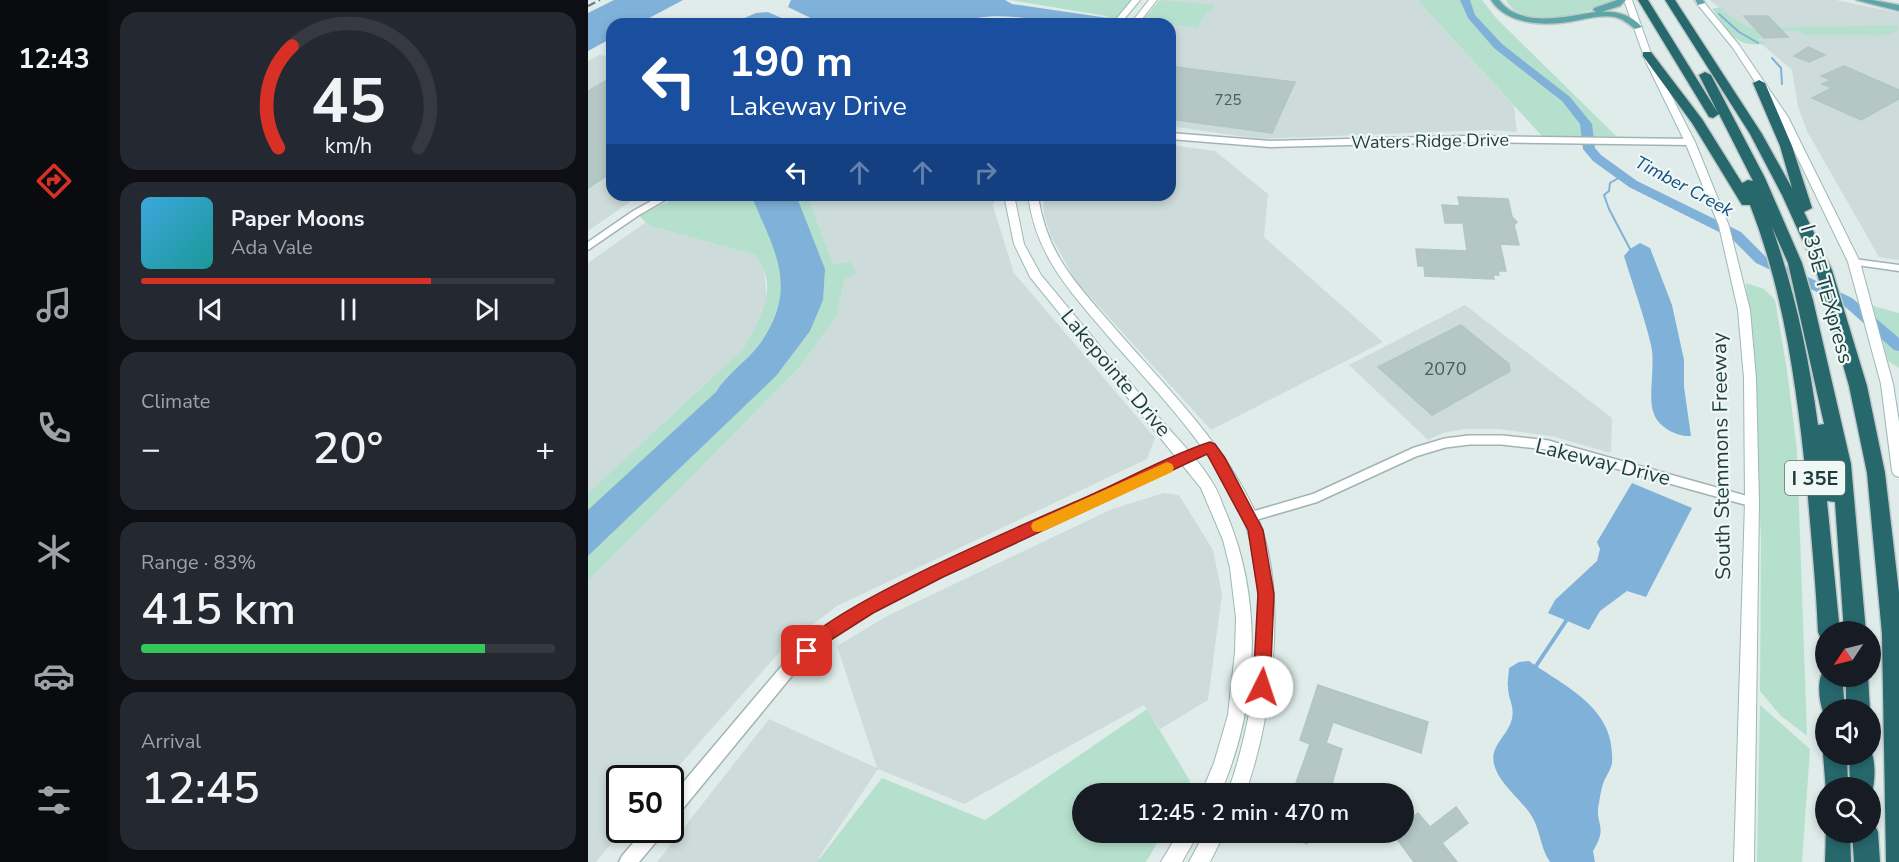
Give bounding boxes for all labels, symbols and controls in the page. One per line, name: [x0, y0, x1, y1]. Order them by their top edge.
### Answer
text: 190 m: [729, 34, 853, 91]
text: 12:43: [18, 41, 90, 78]
icon: left: [630, 42, 708, 120]
text: 45: [311, 59, 385, 144]
text: Lakeway Drive: [729, 88, 907, 125]
house number: 725: [1214, 90, 1242, 110]
street label: Waters Ridge Drive: [1351, 128, 1509, 154]
text: km/h: [324, 131, 372, 161]
water label: Timber Creek: [1631, 150, 1738, 222]
icon: left: [780, 156, 813, 189]
icon: ahead: [843, 156, 876, 189]
icon: ahead: [906, 156, 939, 189]
icon: right: [969, 156, 1002, 189]
icon: directions: [33, 160, 75, 202]
text: Paper Moons: [231, 204, 365, 234]
street label: I 35E TEXpress: [1794, 221, 1860, 367]
text: Ada Vale: [231, 234, 313, 261]
icon: music: [33, 284, 75, 326]
icon: previous: [194, 293, 227, 326]
icon: pause: [332, 293, 365, 326]
icon: next: [470, 293, 503, 326]
street label: Lakepointe Drive: [1054, 303, 1178, 443]
street label: South Stemmons Freeway: [1705, 332, 1737, 580]
house number: 2070: [1423, 357, 1467, 381]
text: Climate: [141, 388, 210, 415]
icon: phone: [33, 407, 75, 449]
text: 20°: [313, 418, 383, 479]
text: −: [141, 427, 161, 472]
text: +: [535, 427, 555, 472]
street label: Lakeway Drive: [1533, 432, 1673, 492]
road number: I 35E: [1785, 461, 1845, 495]
icon: climate: [33, 531, 75, 573]
text: Range · 83%: [141, 549, 256, 576]
text: 415 km: [141, 579, 296, 640]
north arrow: [1815, 621, 1881, 687]
map controls: [1815, 621, 1881, 843]
pin: [781, 625, 832, 676]
icon: arrive: [790, 634, 823, 667]
icon: car: [33, 655, 75, 697]
position arrow: [1230, 655, 1294, 719]
button: sound: [1815, 699, 1881, 765]
text: Arrival: [141, 728, 201, 755]
text: 12:45: [141, 758, 260, 819]
speed limit sign: 50: [606, 765, 684, 843]
button: search: [1815, 777, 1881, 843]
icon: filters: [33, 779, 75, 821]
text: 12:45 · 2 min · 470 m: [1137, 798, 1349, 828]

